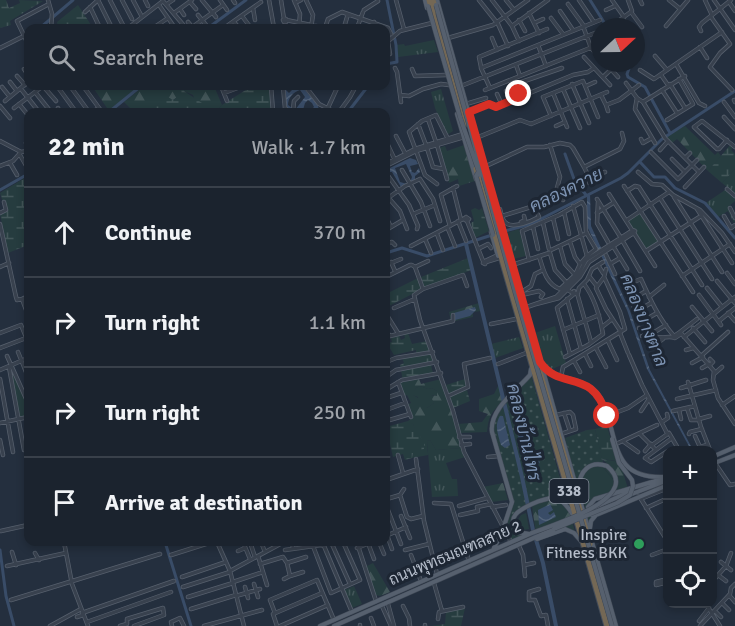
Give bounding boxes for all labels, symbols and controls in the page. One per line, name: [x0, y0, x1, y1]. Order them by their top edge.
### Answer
north arrow: [591, 18, 645, 72]
search box: [24, 24, 390, 90]
icon: search: [45, 41, 78, 74]
text: Search here: [93, 44, 204, 71]
route end: [505, 80, 531, 106]
text: 22 min: [48, 131, 125, 163]
text: Walk · 1.7 km: [252, 135, 366, 160]
water label: คลองควาย: [526, 163, 606, 217]
icon: ahead: [48, 216, 81, 249]
text: Continue: [105, 219, 192, 246]
text: 370 m: [313, 220, 366, 245]
water label: คลองบางตาล: [615, 270, 673, 370]
icon: right: [48, 306, 81, 339]
text: Turn right: [105, 309, 200, 336]
text: 1.1 km: [309, 310, 366, 335]
water label: คลองบ้านไทร: [502, 381, 548, 484]
icon: right: [48, 396, 81, 429]
text: Turn right: [105, 399, 200, 426]
text: 250 m: [313, 400, 366, 425]
route start: [593, 402, 619, 428]
map controls: [663, 446, 717, 608]
button: +: [663, 446, 717, 500]
road number: 338: [550, 479, 588, 503]
icon: arrive: [48, 486, 81, 519]
text: Arrive at destination: [105, 489, 302, 516]
button: −: [663, 500, 717, 554]
street label: ถนนพุทธมณฑลสาย 2: [386, 516, 525, 591]
place label: Inspire Fitness BKK: [546, 525, 627, 563]
marker: Inspire Fitness BKK: [632, 537, 646, 551]
button: locate: [663, 554, 717, 608]

